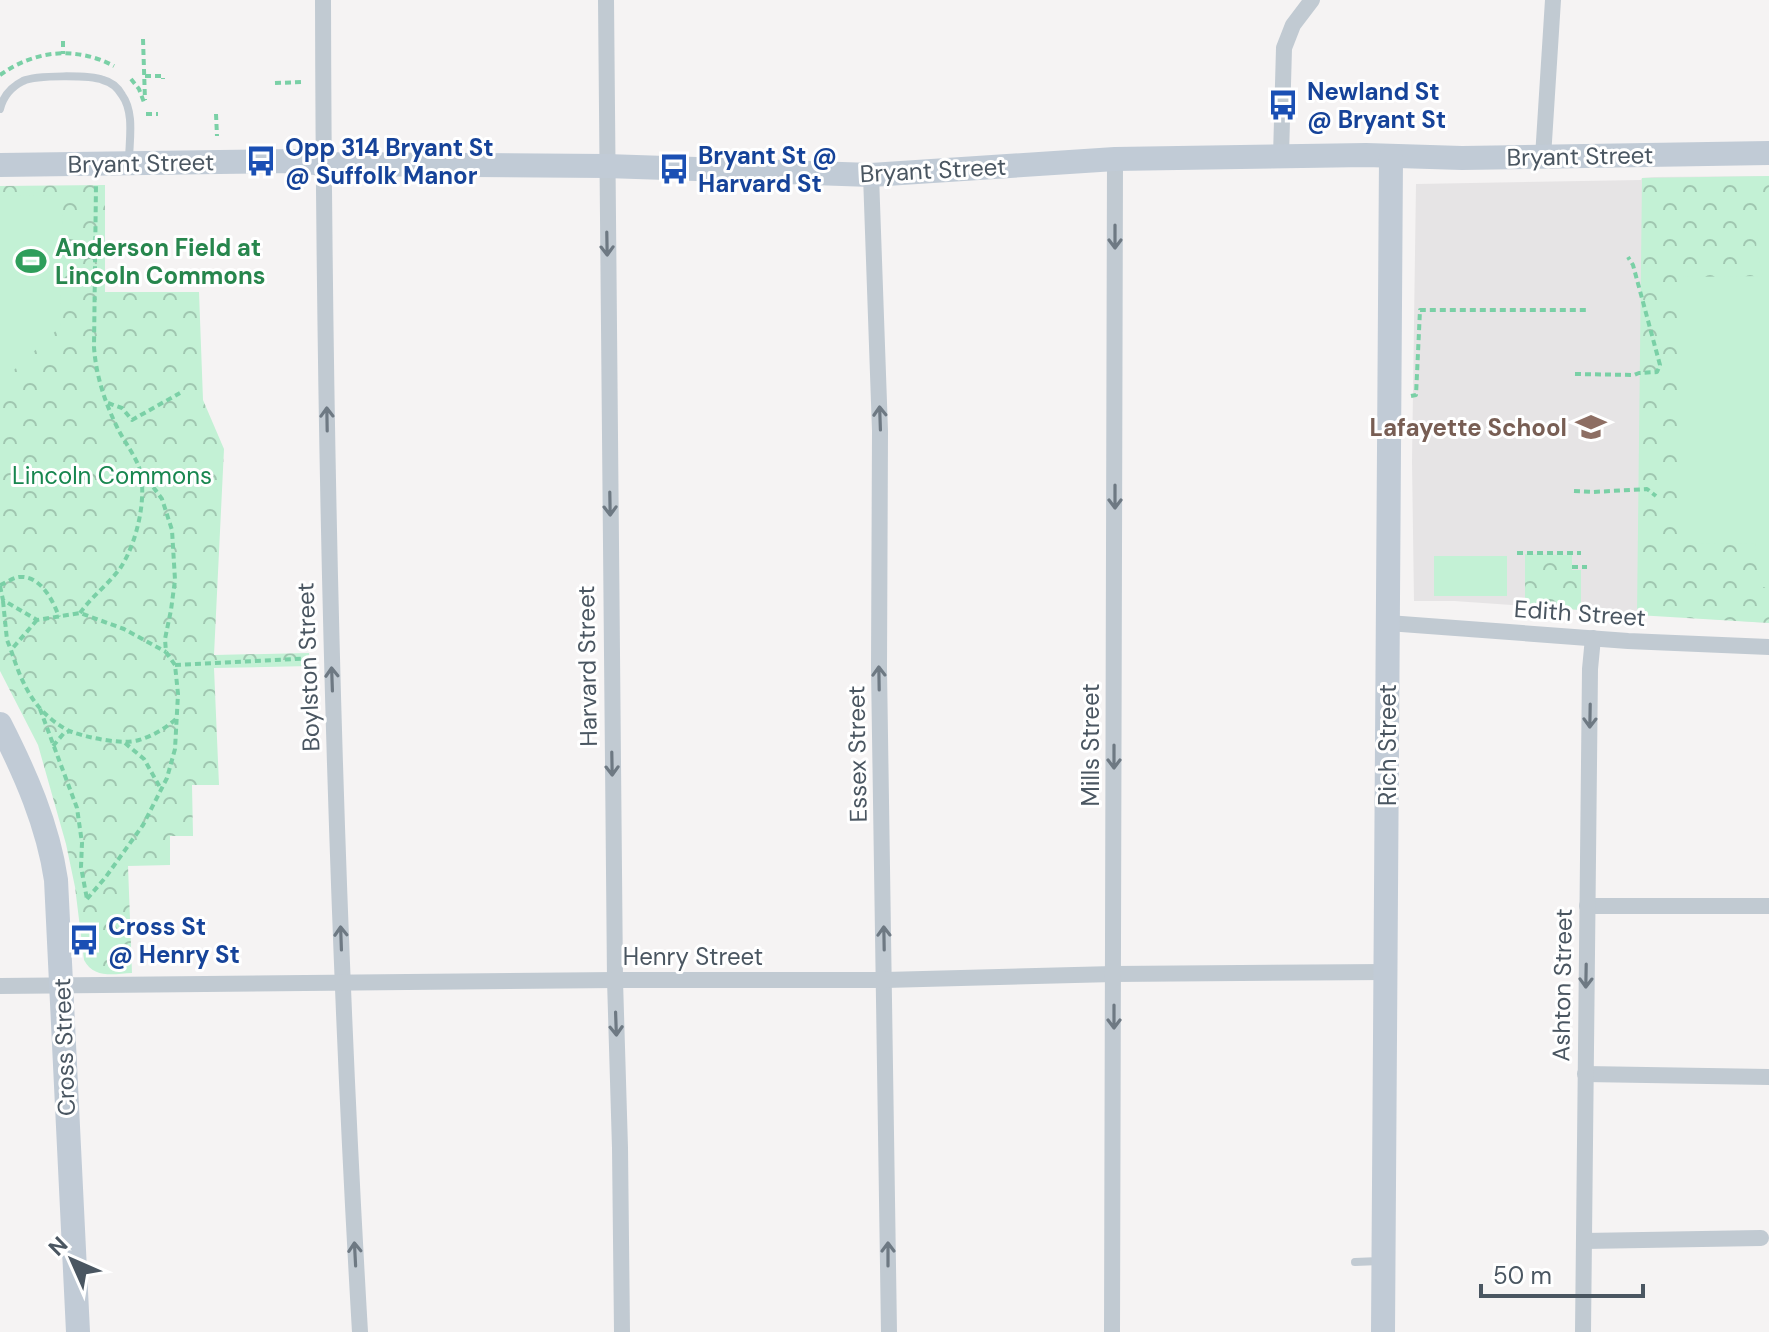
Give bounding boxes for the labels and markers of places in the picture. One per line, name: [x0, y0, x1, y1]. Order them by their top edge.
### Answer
place label: Newland St @ Bryant St: [1307, 76, 1446, 135]
bus stop icon: Newland St @ Bryant St: [1266, 88, 1300, 122]
place label: Opp 314 Bryant St @ Suffolk Manor: [285, 132, 494, 191]
place label: Bryant St @ Harvard St: [698, 140, 837, 199]
bus stop icon: Opp 314 Bryant St @ Suffolk Manor: [244, 144, 278, 178]
bus stop icon: Bryant St @ Harvard St: [657, 152, 691, 186]
place label: Anderson Field at Lincoln Commons: [55, 232, 266, 291]
sports icon: Anderson Field at Lincoln Commons: [14, 244, 48, 278]
school or university icon: Lafayette School: [1574, 410, 1608, 444]
place label: Lafayette School: [1370, 412, 1567, 443]
place label: Cross St @ Henry St: [108, 911, 240, 970]
bus stop icon: Cross St @ Henry St: [67, 923, 101, 957]

